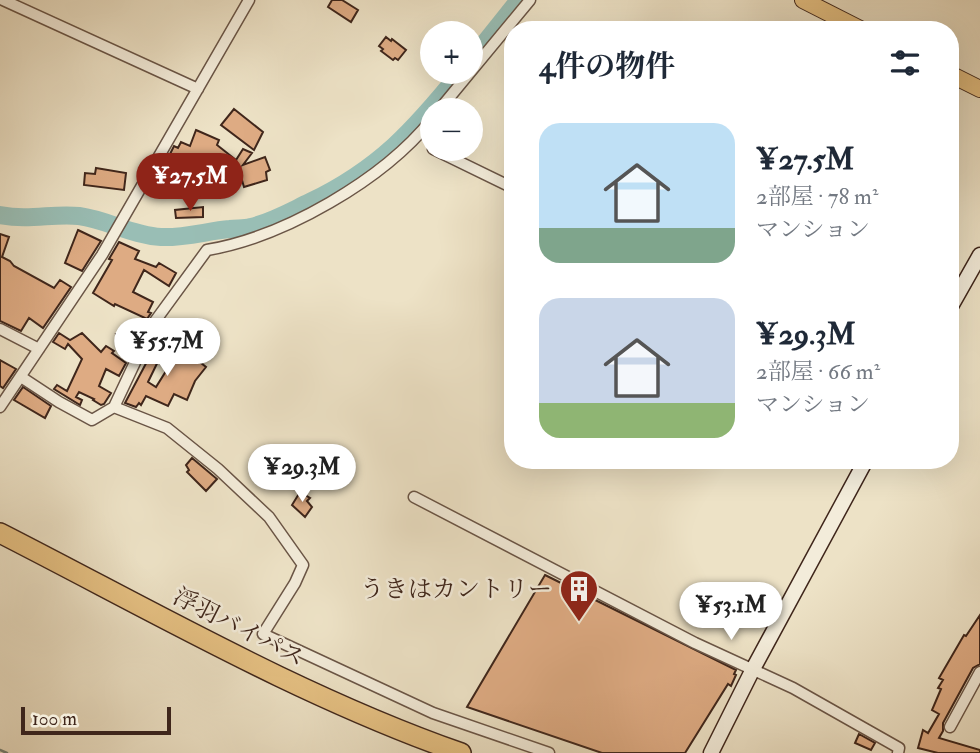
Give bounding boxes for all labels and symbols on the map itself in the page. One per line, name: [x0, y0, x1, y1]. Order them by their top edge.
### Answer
pin: ¥27.5M: [133, 154, 247, 213]
pin: ¥55.7M: [110, 318, 224, 378]
pin: ¥29.3M: [245, 444, 359, 504]
building icon: うきはカントリー: [558, 568, 600, 623]
place label: うきはカントリー: [360, 574, 552, 605]
street label: 浮羽バイパス: [168, 581, 310, 674]
pin: ¥53.1M: [674, 582, 788, 642]
scale bar: [21, 704, 172, 736]

